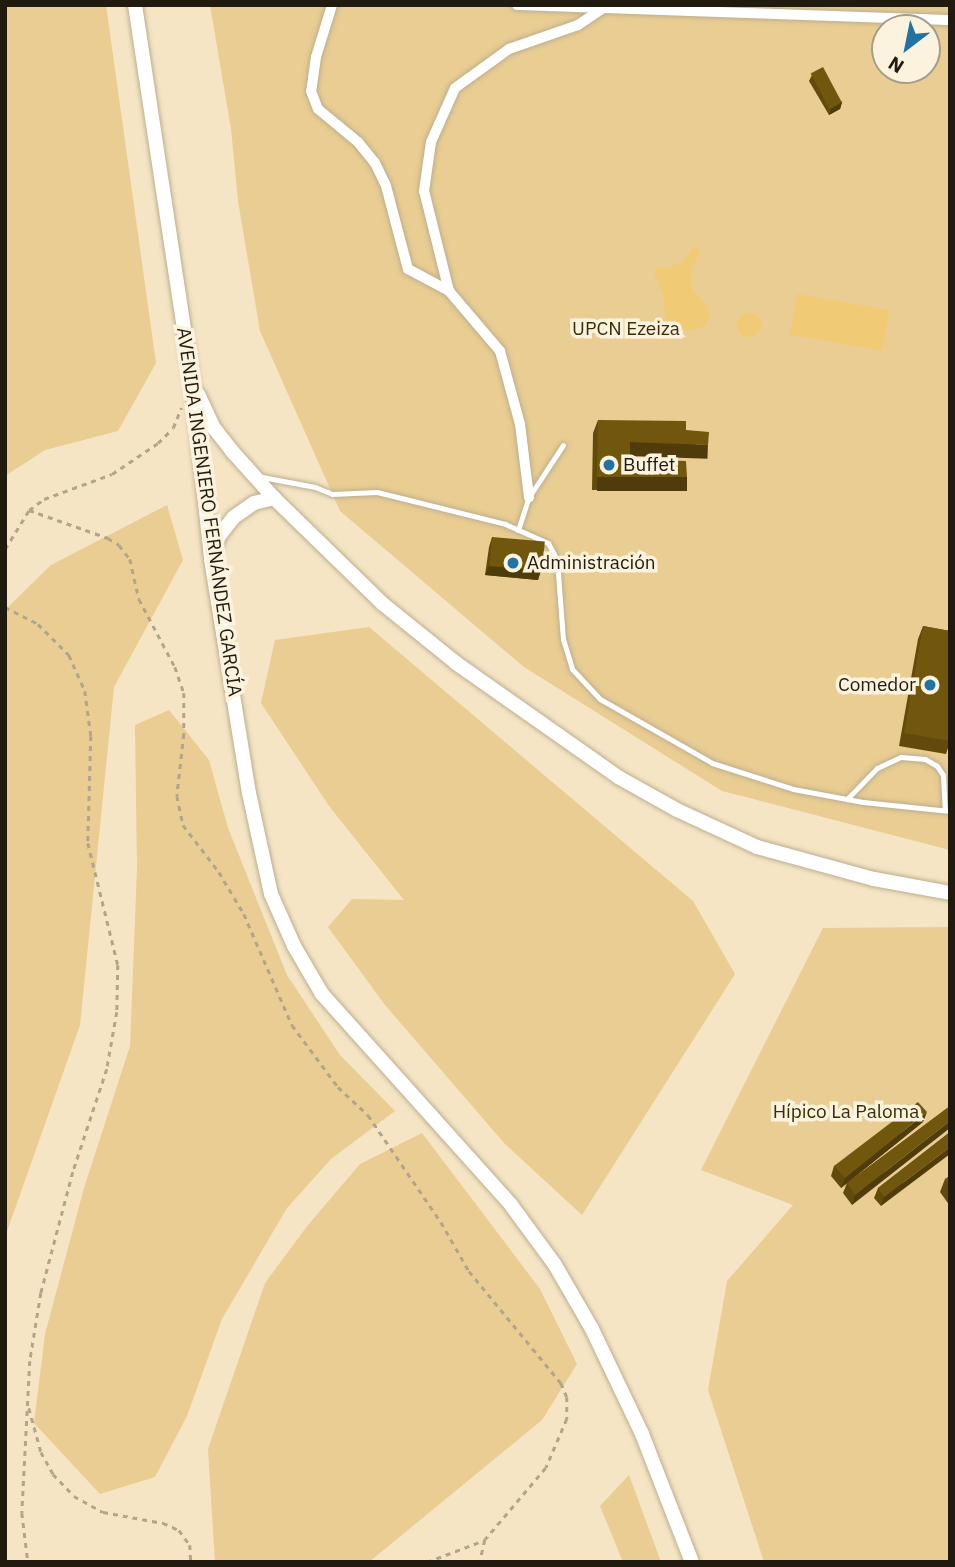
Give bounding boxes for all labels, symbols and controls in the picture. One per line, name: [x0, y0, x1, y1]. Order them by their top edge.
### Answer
north arrow: [871, 14, 941, 84]
text: N: [884, 51, 908, 79]
park label: UPCN Ezeiza: [572, 318, 680, 340]
street label: AVENIDA INGENIERO FERNÁNDEZ GARCÍA: [172, 326, 246, 698]
place label: Buffet: [623, 454, 676, 476]
marker: Buffet: [601, 457, 617, 473]
place label: Administración: [527, 552, 656, 574]
marker: Administración: [505, 555, 521, 571]
place label: Comedor: [838, 674, 916, 696]
marker: Comedor: [922, 677, 938, 693]
park label: Hípico La Paloma: [773, 1101, 919, 1123]

